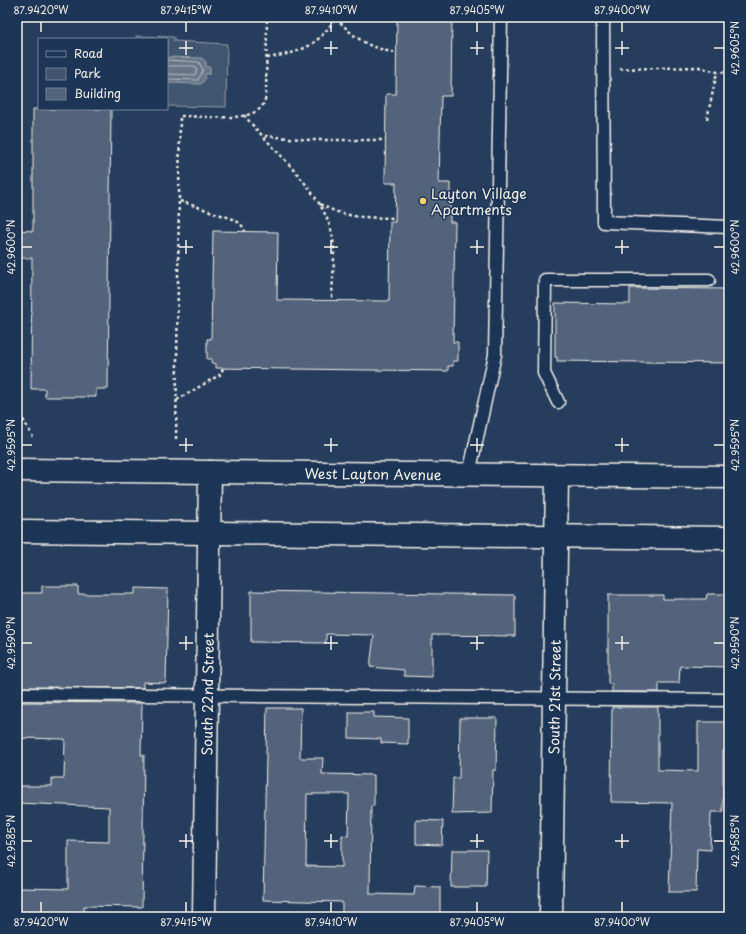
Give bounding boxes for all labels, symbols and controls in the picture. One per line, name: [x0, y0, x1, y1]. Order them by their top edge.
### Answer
text: 87.9420°W: [13, 2, 69, 17]
text: 87.9415°W: [160, 2, 212, 17]
text: 87.9410°W: [305, 2, 358, 17]
text: 87.9405°W: [450, 2, 505, 17]
text: 87.9400°W: [594, 2, 651, 17]
text: 42.9605°N: [727, 21, 742, 75]
legend: [38, 38, 168, 110]
text: Road: [74, 44, 103, 62]
text: Park: [74, 64, 101, 82]
text: Building: [74, 84, 121, 102]
place label: Layton Village Apartments: [431, 183, 527, 220]
marker: Layton Village Apartments: [418, 196, 428, 206]
text: 42.9600°N: [3, 219, 18, 275]
text: 42.9600°N: [727, 219, 742, 275]
text: 42.9595°N: [3, 419, 18, 471]
text: 42.9595°N: [727, 419, 742, 471]
street label: West Layton Avenue: [304, 462, 442, 485]
text: 42.9590°N: [3, 616, 18, 670]
text: 42.9590°N: [727, 616, 742, 670]
street label: South 22nd Street: [196, 632, 218, 755]
street label: South 21st Street: [543, 639, 565, 755]
text: 42.9585°N: [3, 815, 18, 867]
text: 42.9585°N: [727, 815, 742, 867]
text: 87.9420°W: [13, 914, 69, 929]
text: 87.9415°W: [160, 914, 212, 929]
text: 87.9410°W: [305, 914, 358, 929]
text: 87.9405°W: [450, 914, 505, 929]
text: 87.9400°W: [594, 914, 651, 929]

